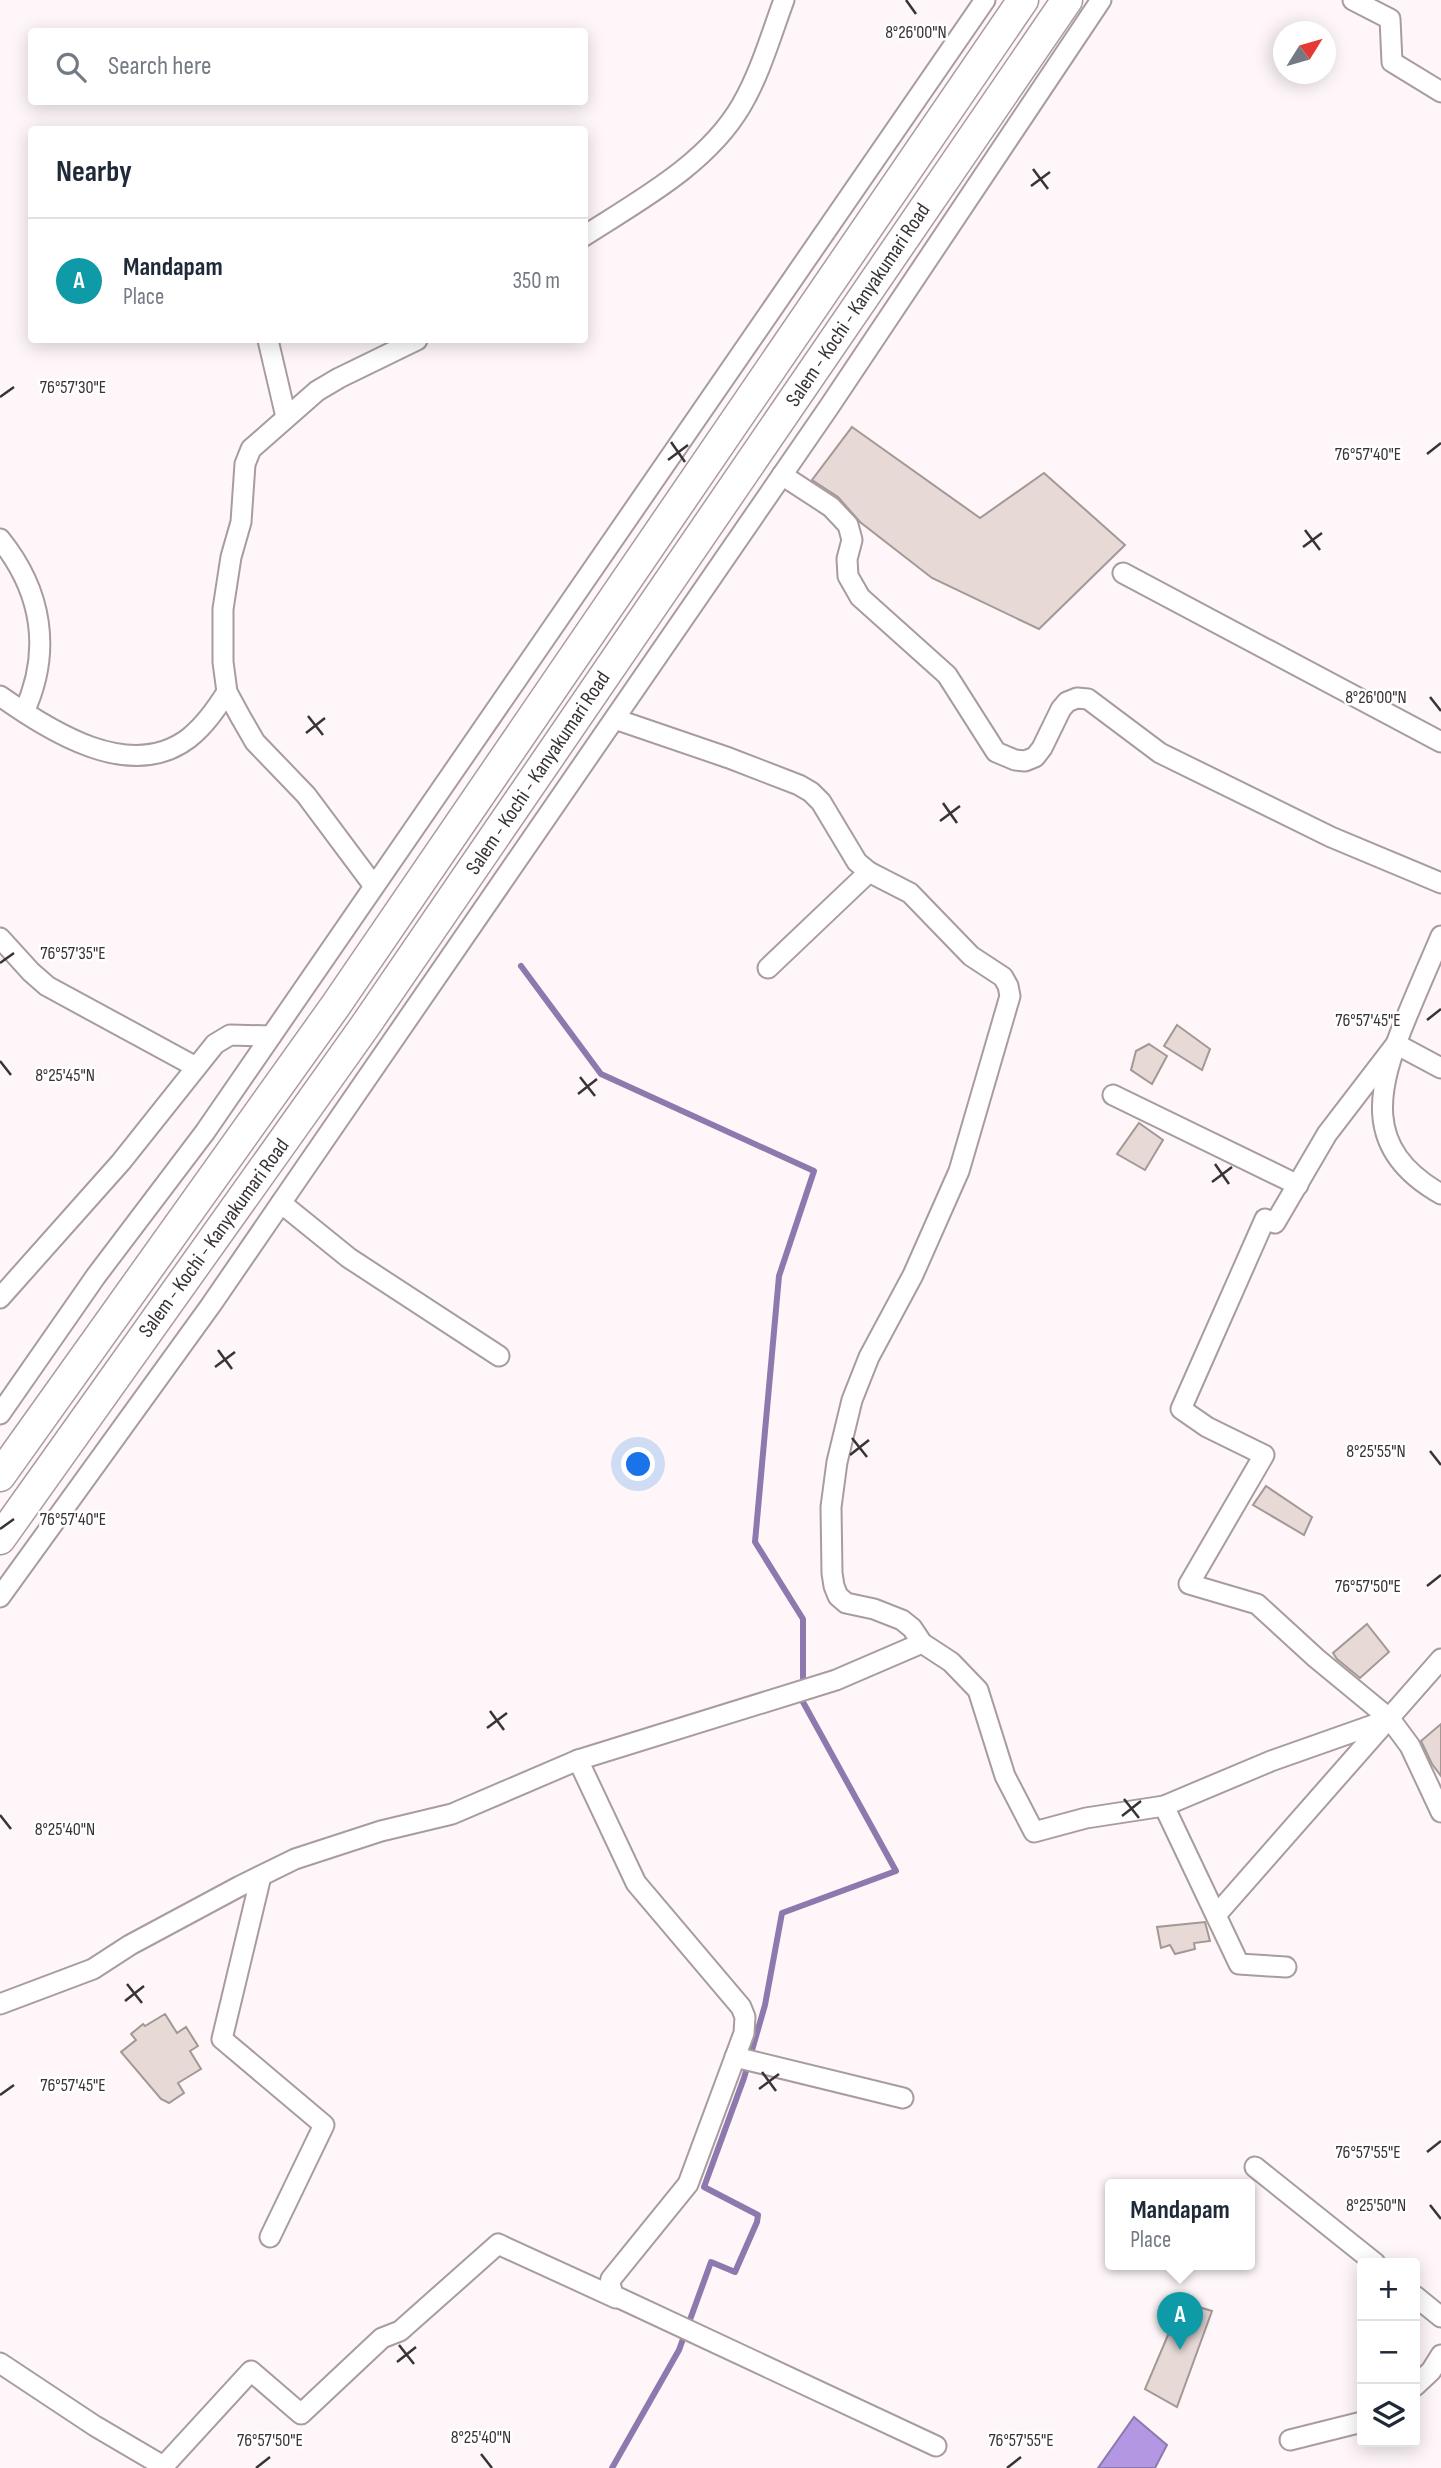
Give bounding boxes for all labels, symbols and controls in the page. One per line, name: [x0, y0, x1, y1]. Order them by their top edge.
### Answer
north arrow: [1273, 21, 1336, 84]
text: 8°26'00"N: [885, 22, 947, 43]
search box: [28, 28, 588, 105]
icon: search: [52, 48, 90, 86]
text: Search here: [108, 51, 211, 82]
text: Nearby: [56, 154, 132, 190]
street label: Salem - Kochi - Kanyakumari Road: [781, 199, 935, 411]
text: Mandapam: [123, 252, 223, 283]
text: A: [74, 267, 84, 295]
text: 350 m: [512, 267, 560, 295]
text: Place: [123, 283, 164, 311]
text: 76°57'30"E: [40, 377, 106, 398]
text: 76°57'40"E: [1335, 444, 1401, 465]
street label: Salem - Kochi - Kanyakumari Road: [461, 667, 615, 879]
text: 8°26'00"N: [1345, 687, 1407, 708]
text: 76°57'35"E: [40, 943, 106, 964]
text: 76°57'45"E: [1335, 1010, 1401, 1031]
text: 8°25'45"N: [35, 1065, 95, 1086]
street label: Salem - Kochi - Kanyakumari Road: [133, 1134, 295, 1342]
text: 8°25'55"N: [1346, 1441, 1406, 1462]
your location: [621, 1447, 655, 1481]
text: 76°57'40"E: [40, 1509, 106, 1530]
text: 76°57'50"E: [1335, 1576, 1401, 1597]
text: 8°25'40"N: [35, 1819, 95, 1840]
text: 76°57'45"E: [40, 2075, 106, 2096]
text: 76°57'55"E: [1335, 2142, 1401, 2163]
popup: [1105, 2179, 1255, 2270]
text: Mandapam: [1130, 2195, 1230, 2226]
text: 8°25'50"N: [1346, 2195, 1406, 2216]
text: Place: [1130, 2226, 1171, 2254]
map controls: [1357, 2258, 1420, 2447]
button: +: [1357, 2258, 1420, 2321]
pin: A: [1157, 2292, 1203, 2350]
button: −: [1357, 2321, 1420, 2384]
button: layers: [1357, 2384, 1420, 2447]
text: 8°25'40"N: [451, 2427, 511, 2448]
text: 76°57'50"E: [237, 2430, 303, 2451]
text: 76°57'55"E: [988, 2430, 1054, 2451]

